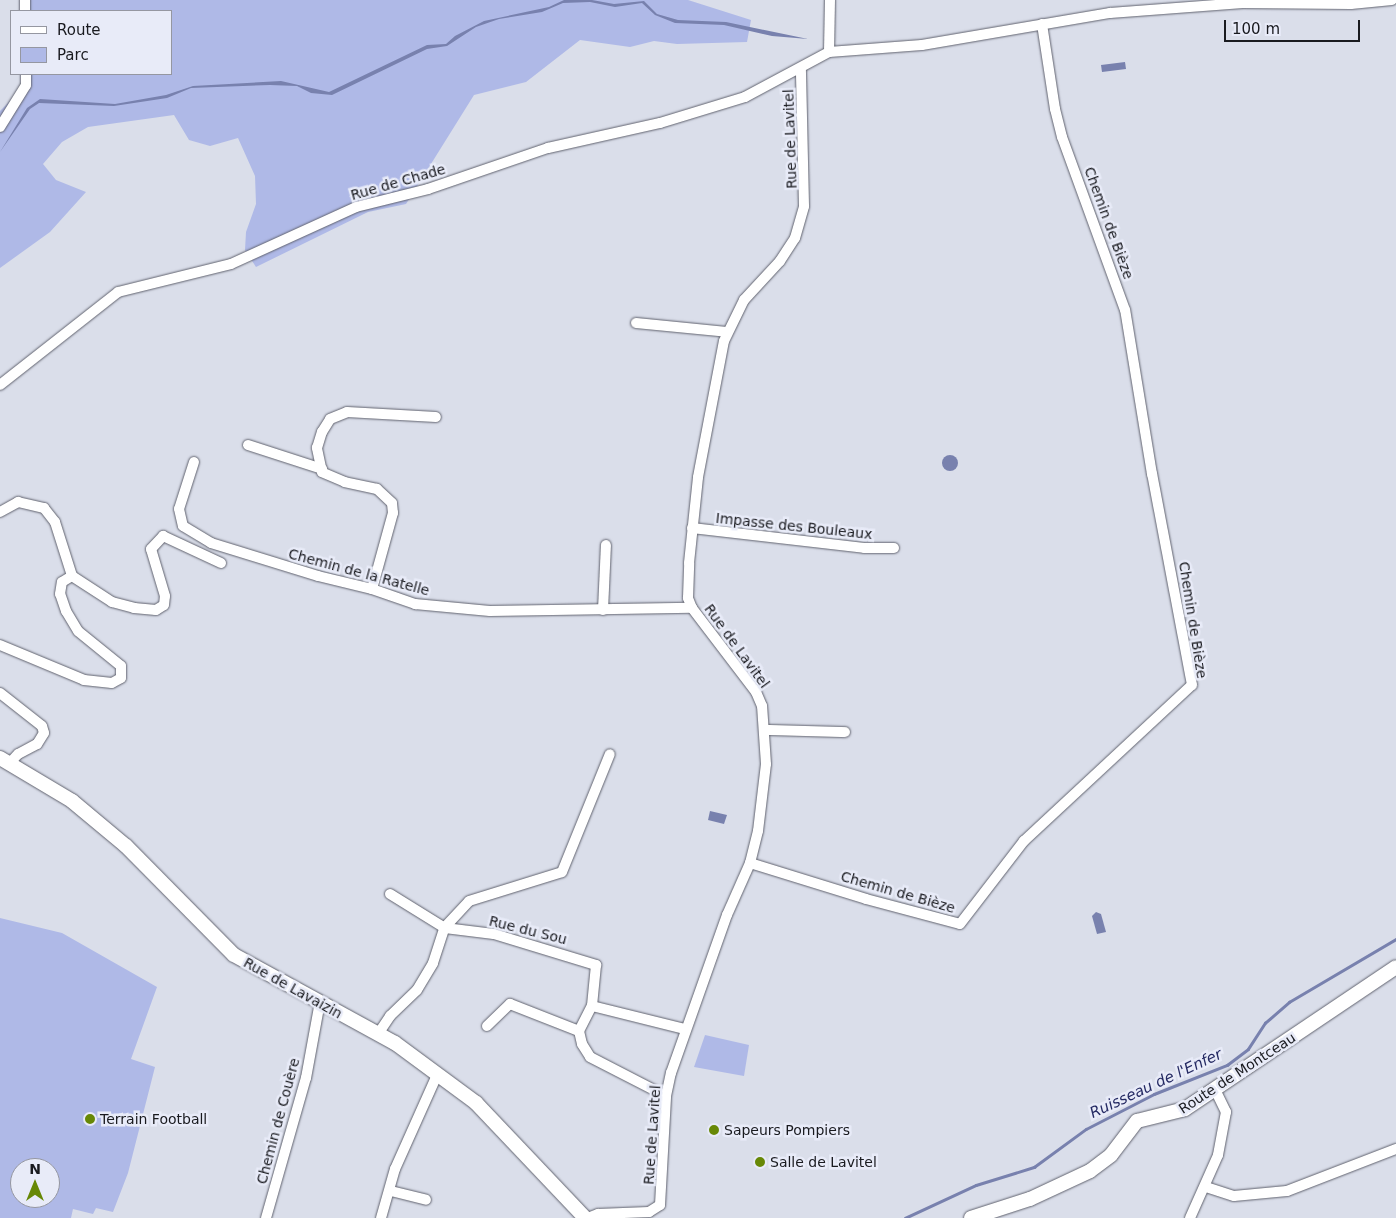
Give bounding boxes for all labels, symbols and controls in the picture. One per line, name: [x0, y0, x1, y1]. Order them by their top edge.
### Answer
legend: [10, 10, 172, 75]
scale bar: [1226, 10, 1362, 42]
text: 100 m: [1232, 20, 1280, 38]
text: Route: [57, 21, 101, 39]
text: Parc: [57, 46, 89, 64]
street label: Rue de Lavitel: [780, 89, 800, 189]
street label: Rue de Chade: [349, 160, 447, 204]
street label: Chemin de Bièze: [1081, 165, 1137, 281]
street label: Impasse des Bouleaux: [715, 509, 873, 543]
street label: Chemin de la Ratelle: [287, 545, 431, 599]
street label: Chemin de Bièze: [1175, 560, 1211, 680]
street label: Rue de Lavitel: [701, 601, 773, 691]
street label: Chemin de Bièze: [839, 868, 957, 916]
street label: Rue du Sou: [487, 912, 569, 948]
street label: Rue de Lavaizin: [241, 954, 345, 1022]
street label: Route de Montceau: [1175, 1029, 1299, 1117]
water label: Ruisseau de l'Enfer: [1087, 1045, 1225, 1123]
street label: Chemin de Couère: [253, 1056, 303, 1186]
street label: Rue de Lavitel: [640, 1085, 664, 1185]
place label: Terrain Football: [100, 1111, 207, 1127]
marker: Terrain Football: [84, 1113, 96, 1125]
place label: Sapeurs Pompiers: [724, 1122, 850, 1138]
marker: Sapeurs Pompiers: [708, 1124, 720, 1136]
place label: Salle de Lavitel: [770, 1154, 877, 1170]
marker: Salle de Lavitel: [754, 1156, 766, 1168]
north arrow: [10, 1158, 60, 1208]
text: N: [29, 1161, 41, 1177]

